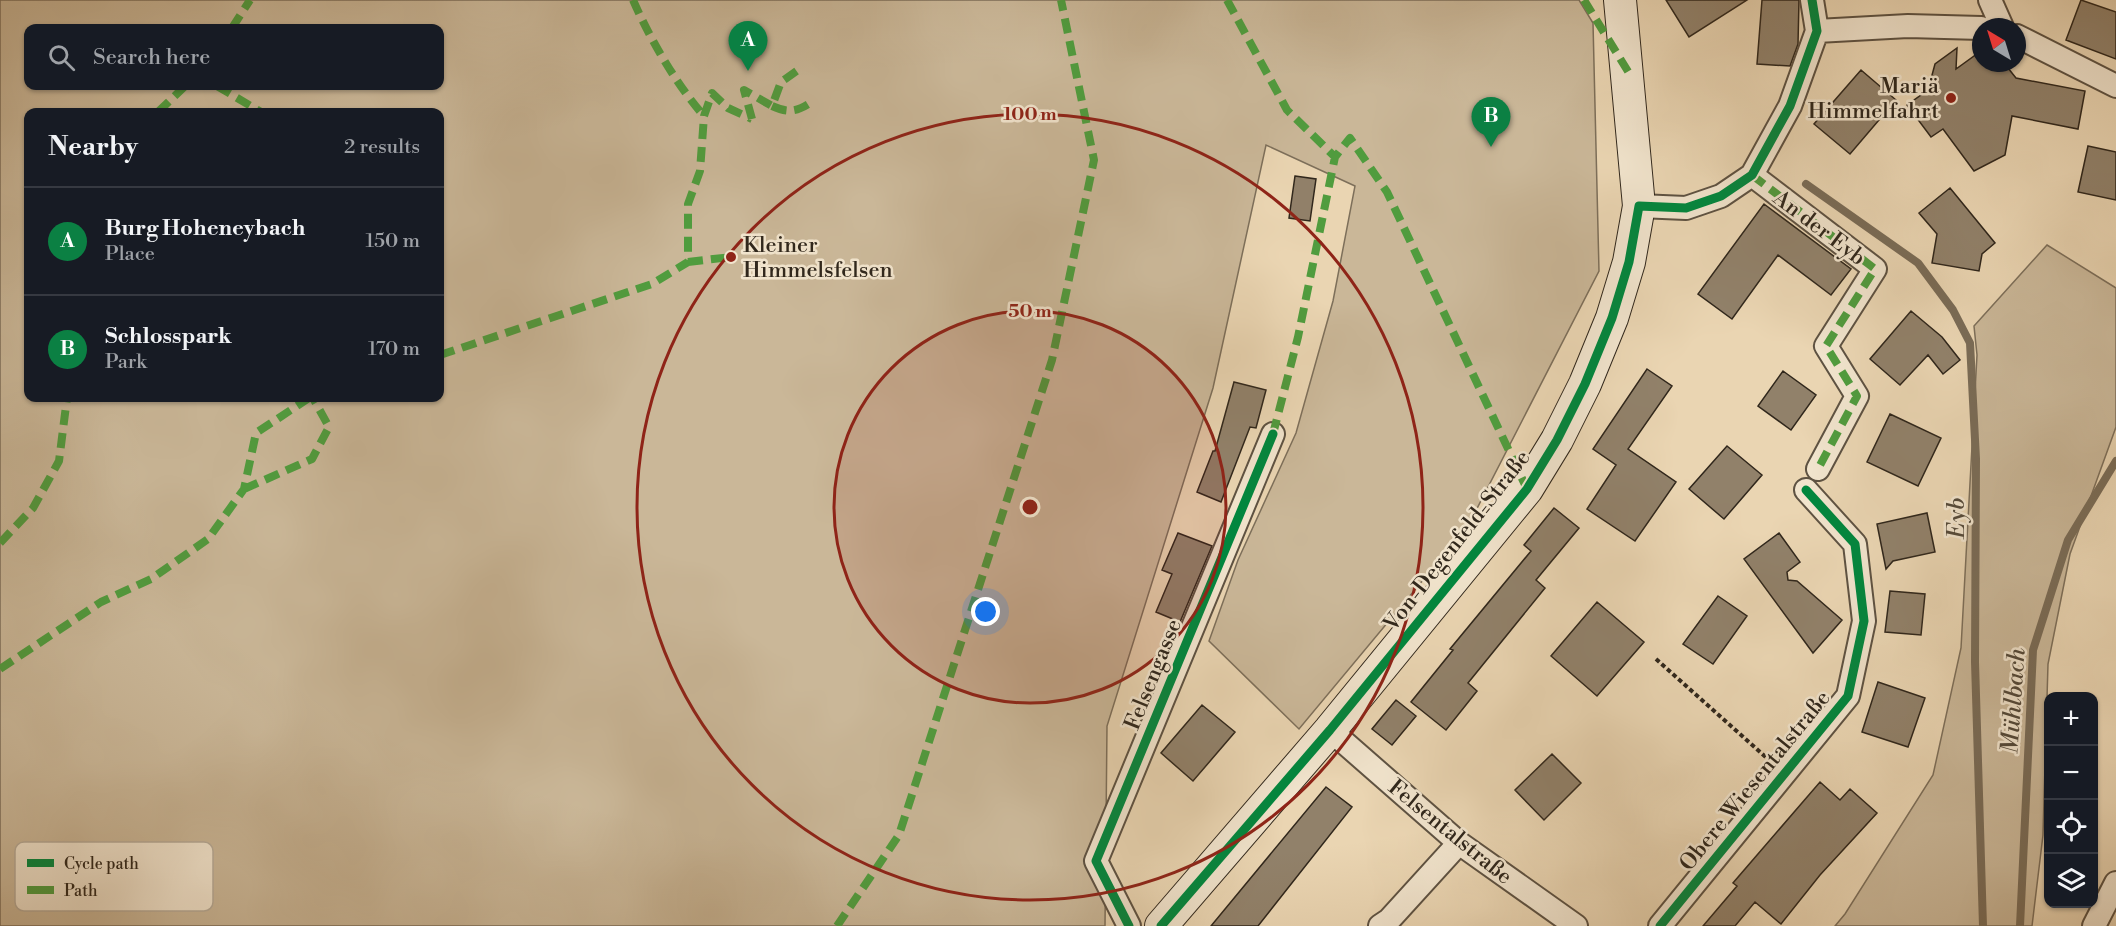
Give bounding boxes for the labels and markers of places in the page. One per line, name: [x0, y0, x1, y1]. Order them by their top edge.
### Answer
pin: A: [728, 22, 768, 71]
place label: Mariä Himmelfahrt: [1808, 73, 1940, 125]
marker: Mariä Himmelfahrt: [1944, 91, 1958, 105]
pin: B: [1472, 98, 1510, 147]
place label: Kleiner Himmelsfelsen: [743, 232, 893, 284]
marker: Kleiner Himmelsfelsen: [724, 250, 738, 264]
centre of rings: [1020, 497, 1040, 517]

